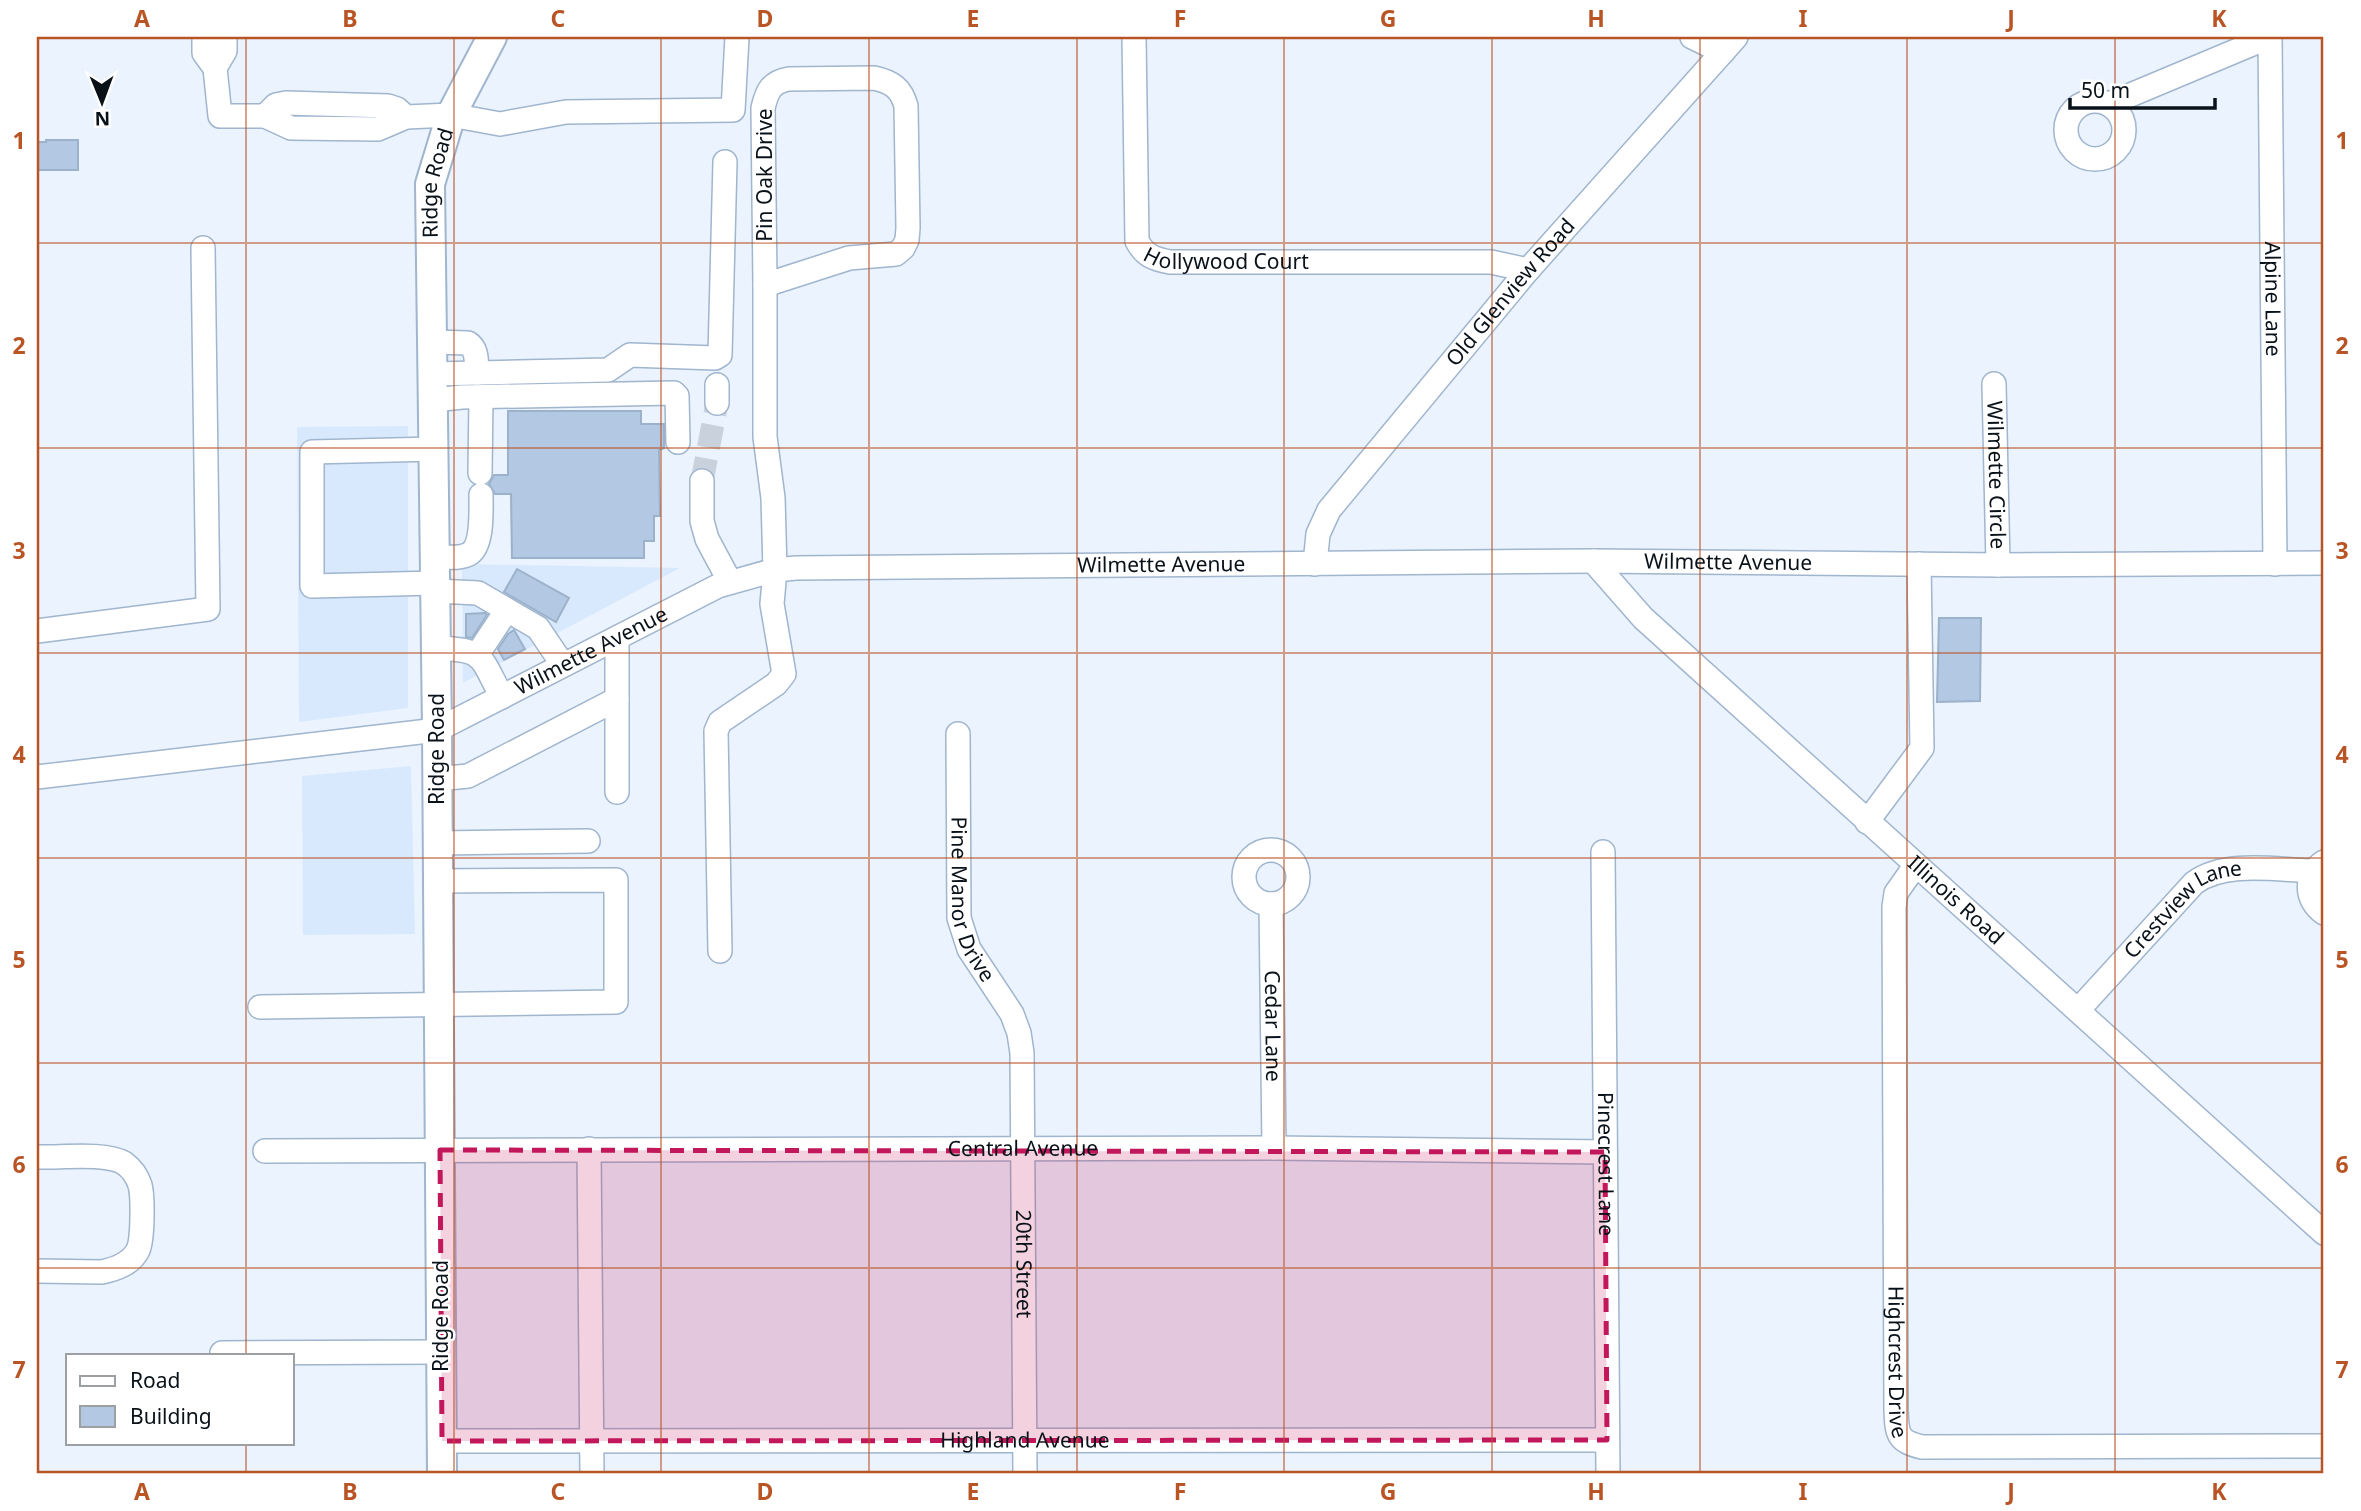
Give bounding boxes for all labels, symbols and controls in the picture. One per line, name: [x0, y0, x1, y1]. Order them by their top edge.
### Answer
text: A: [134, 2, 150, 34]
text: B: [342, 2, 358, 34]
text: C: [551, 2, 566, 34]
text: D: [757, 2, 773, 34]
text: E: [967, 2, 979, 34]
text: F: [1174, 2, 1186, 34]
text: G: [1380, 2, 1396, 34]
text: H: [1587, 2, 1605, 34]
text: I: [1799, 2, 1808, 34]
text: J: [2005, 2, 2015, 34]
text: K: [2211, 2, 2227, 34]
north arrow: [66, 66, 136, 136]
scale bar: [2070, 66, 2216, 110]
text: 50 m: [2081, 76, 2130, 104]
text: N: [94, 106, 110, 132]
street label: Pin Oak Drive: [750, 108, 778, 242]
text: 1: [12, 124, 26, 156]
street label: Ridge Road: [415, 124, 459, 238]
text: 1: [2335, 124, 2349, 156]
street label: Old Glenview Road: [1439, 212, 1581, 372]
street label: Hollywood Court: [1139, 240, 1309, 275]
street label: Alpine Lane: [2259, 241, 2288, 357]
text: 2: [12, 329, 26, 361]
text: 2: [2335, 329, 2349, 361]
street label: Wilmette Circle: [1981, 400, 2013, 550]
text: 3: [12, 534, 26, 566]
text: 3: [2335, 534, 2349, 566]
street label: Wilmette Avenue: [1644, 547, 1812, 576]
street label: Wilmette Avenue: [1077, 549, 1245, 579]
street label: Wilmette Avenue: [510, 599, 672, 701]
street label: Ridge Road: [422, 693, 450, 805]
text: 4: [12, 738, 26, 770]
text: 4: [2335, 738, 2349, 770]
street label: Pine Manor Drive: [945, 816, 1002, 987]
street label: Illinois Road: [1902, 849, 2010, 950]
street label: Crestview Lane: [2117, 853, 2243, 964]
text: 5: [12, 943, 26, 975]
text: 5: [2335, 943, 2349, 975]
street label: Cedar Lane: [1259, 970, 1288, 1082]
street label: Pinecrest Lane: [1592, 1092, 1621, 1236]
street label: Central Avenue: [948, 1134, 1098, 1162]
text: 6: [12, 1148, 26, 1180]
text: 6: [2335, 1148, 2349, 1180]
street label: 20th Street: [1010, 1210, 1039, 1319]
street label: Ridge Road: [426, 1260, 454, 1372]
street label: Highcrest Drive: [1883, 1286, 1915, 1442]
text: 7: [12, 1353, 26, 1385]
text: 7: [2335, 1353, 2349, 1385]
legend: [66, 1354, 294, 1444]
text: Road: [130, 1366, 180, 1394]
text: Building: [130, 1402, 212, 1430]
street label: Highland Avenue: [940, 1425, 1110, 1454]
text: A: [134, 1475, 150, 1507]
text: B: [342, 1475, 358, 1507]
text: C: [551, 1475, 566, 1507]
text: D: [757, 1475, 773, 1507]
text: E: [967, 1475, 979, 1507]
text: F: [1174, 1475, 1186, 1507]
text: G: [1380, 1475, 1396, 1507]
text: H: [1587, 1475, 1605, 1507]
text: I: [1799, 1475, 1808, 1507]
text: J: [2005, 1475, 2015, 1507]
text: K: [2211, 1475, 2227, 1507]

